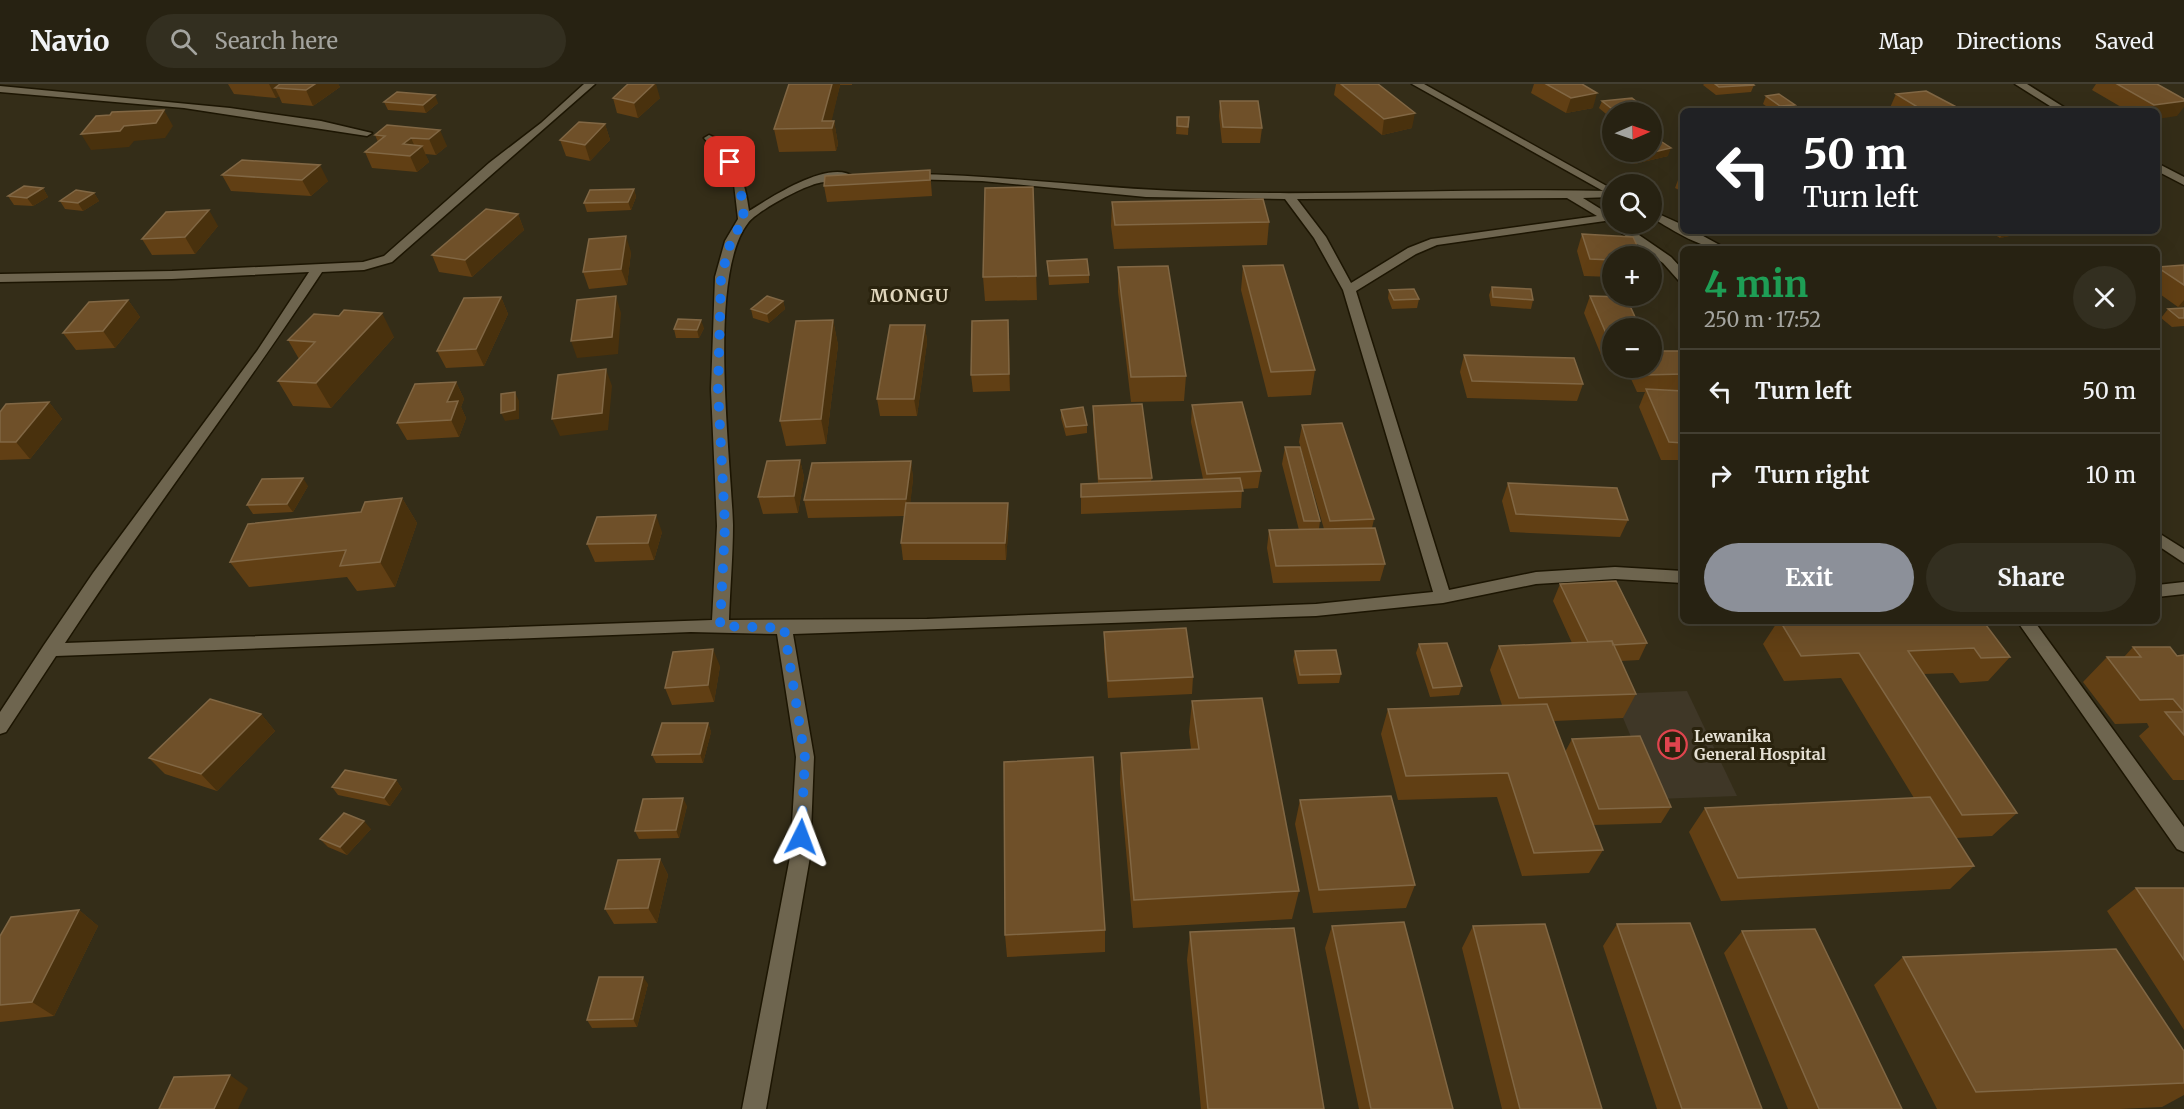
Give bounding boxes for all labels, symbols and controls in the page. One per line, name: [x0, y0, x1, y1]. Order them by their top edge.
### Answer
search box: [146, 14, 566, 68]
text: Navio: [30, 23, 110, 59]
icon: search: [167, 25, 200, 58]
text: Search here: [215, 27, 338, 55]
text: Map: [1879, 28, 1923, 55]
text: Directions: [1956, 28, 2061, 55]
text: Saved: [2094, 28, 2154, 55]
north arrow: [1602, 102, 1662, 162]
map controls: [1602, 102, 1662, 378]
text: 50 m: [1803, 128, 1907, 180]
icon: left: [1704, 132, 1782, 210]
pin: [704, 136, 755, 187]
icon: arrive: [713, 145, 746, 178]
button: search: [1602, 174, 1662, 234]
text: Turn left: [1803, 180, 1918, 214]
button: +: [1602, 246, 1662, 306]
text: 4 min: [1704, 262, 1808, 307]
button: close: [2073, 266, 2136, 329]
district label: MONGU: [870, 284, 950, 307]
text: 250 m · 17:52: [1704, 307, 1821, 332]
button: −: [1602, 318, 1662, 378]
icon: left: [1704, 375, 1737, 408]
text: Turn left: [1755, 377, 1852, 405]
text: 50 m: [2082, 377, 2136, 405]
icon: right: [1704, 459, 1737, 492]
text: Turn right: [1755, 461, 1869, 489]
text: 10 m: [2086, 461, 2136, 489]
button: Exit: [1704, 543, 1914, 612]
button: Share: [1926, 543, 2136, 612]
place label: Lewanika General Hospital: [1694, 726, 1826, 764]
hospital icon: Lewanika General Hospital: [1657, 729, 1689, 761]
position arrow: [769, 805, 833, 869]

